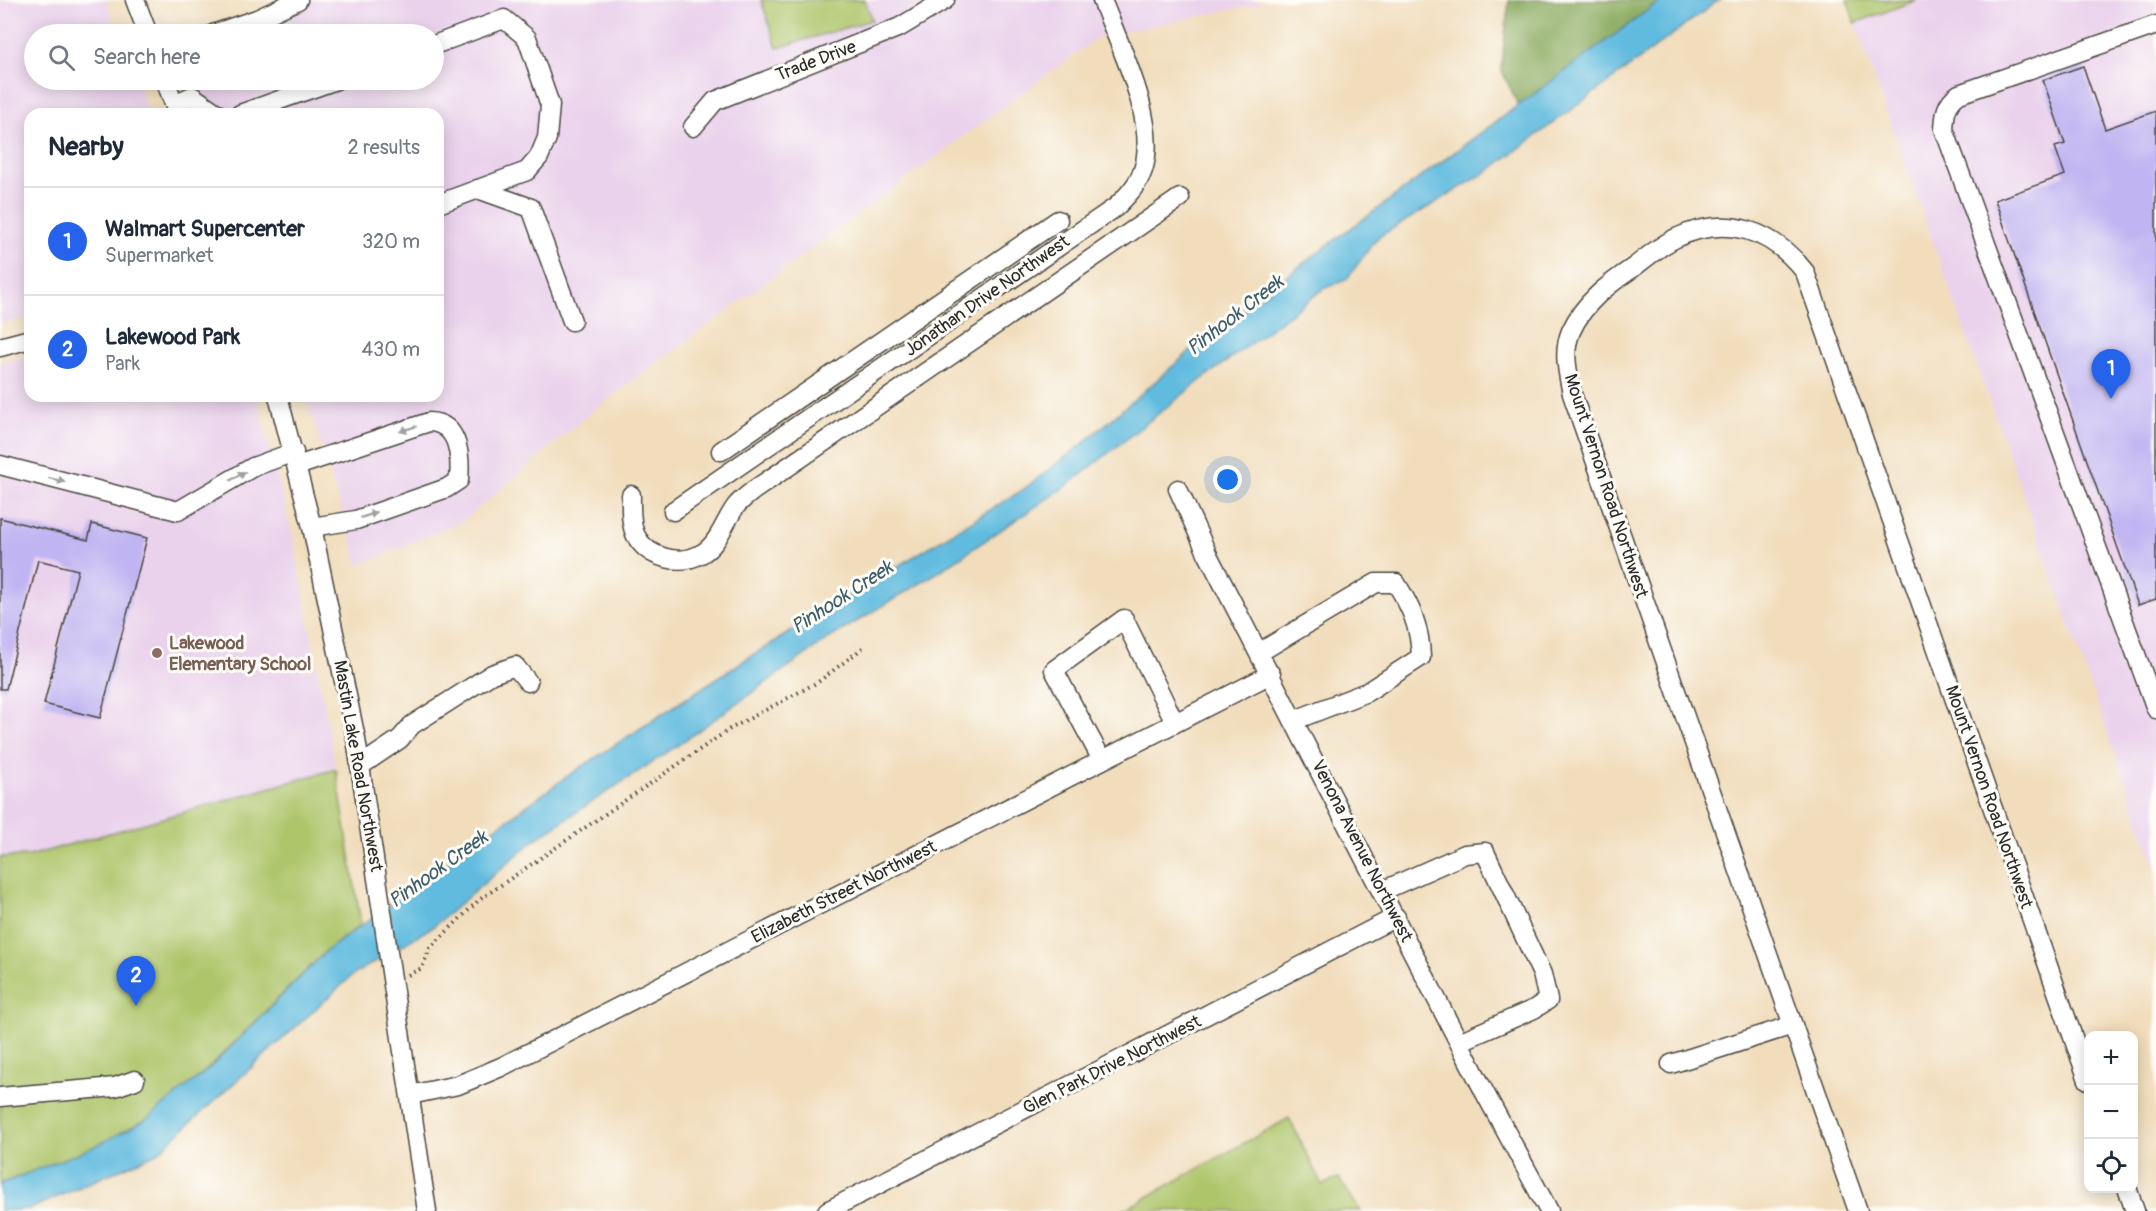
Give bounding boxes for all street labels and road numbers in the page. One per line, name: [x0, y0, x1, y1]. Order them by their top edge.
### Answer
street label: Trade Drive: [772, 35, 860, 87]
street label: Jonathan Drive Northwest: [900, 230, 1075, 362]
street label: Mount Vernon Road Northwest: [1559, 371, 1653, 602]
street label: Mastin Lake Road Northwest: [328, 659, 388, 874]
street label: Mount Vernon Road Northwest: [1940, 682, 2038, 912]
street label: Venona Avenue Northwest: [1306, 756, 1418, 947]
street label: Elizabeth Street Northwest: [747, 835, 941, 949]
street label: Glen Park Drive Northwest: [1019, 1010, 1206, 1120]

